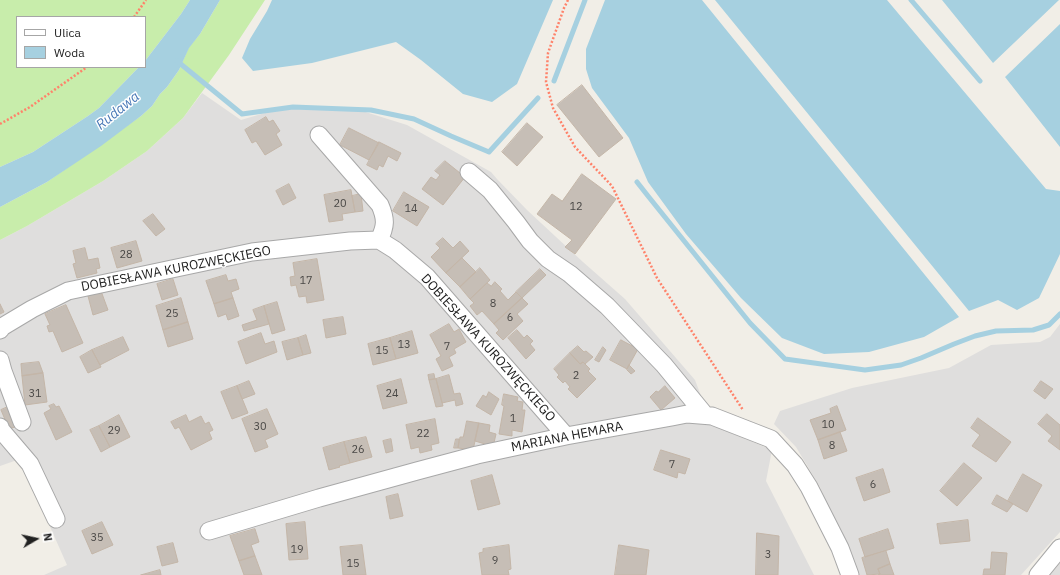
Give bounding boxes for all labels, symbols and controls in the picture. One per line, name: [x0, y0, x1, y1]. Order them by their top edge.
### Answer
legend: [16, 16, 146, 68]
text: Ulica: [54, 25, 81, 40]
text: Woda: [54, 45, 85, 60]
water label: Rudawa: [93, 88, 143, 134]
house number: 20: [333, 197, 347, 211]
house number: 12: [569, 200, 583, 214]
house number: 14: [404, 202, 418, 216]
street label: DOBIESŁAWA KUROZWĘCKIEGO: [80, 243, 272, 295]
house number: 28: [119, 248, 133, 262]
street label: DOBIESŁAWA KUROZWĘCKIEGO: [418, 271, 558, 425]
house number: 17: [299, 274, 313, 288]
house number: 8: [490, 297, 496, 311]
house number: 25: [165, 307, 179, 321]
house number: 6: [507, 311, 513, 325]
house number: 13: [397, 338, 411, 352]
house number: 7: [444, 340, 450, 354]
house number: 15: [375, 344, 389, 358]
house number: 2: [573, 369, 579, 383]
house number: 31: [28, 387, 42, 401]
house number: 24: [385, 387, 399, 401]
house number: 1: [510, 412, 516, 426]
house number: 10: [821, 418, 835, 432]
street label: MARIANA HEMARA: [510, 419, 624, 455]
house number: 30: [253, 420, 267, 434]
house number: 29: [107, 424, 121, 438]
house number: 22: [416, 427, 430, 441]
house number: 8: [829, 439, 835, 453]
house number: 26: [351, 443, 365, 457]
house number: 7: [669, 458, 675, 472]
house number: 6: [870, 478, 876, 492]
north arrow: [16, 519, 56, 559]
house number: 35: [90, 531, 104, 545]
text: N: [40, 532, 55, 542]
house number: 19: [290, 543, 304, 557]
house number: 3: [765, 548, 771, 562]
house number: 9: [492, 554, 498, 568]
house number: 15: [346, 557, 360, 571]

